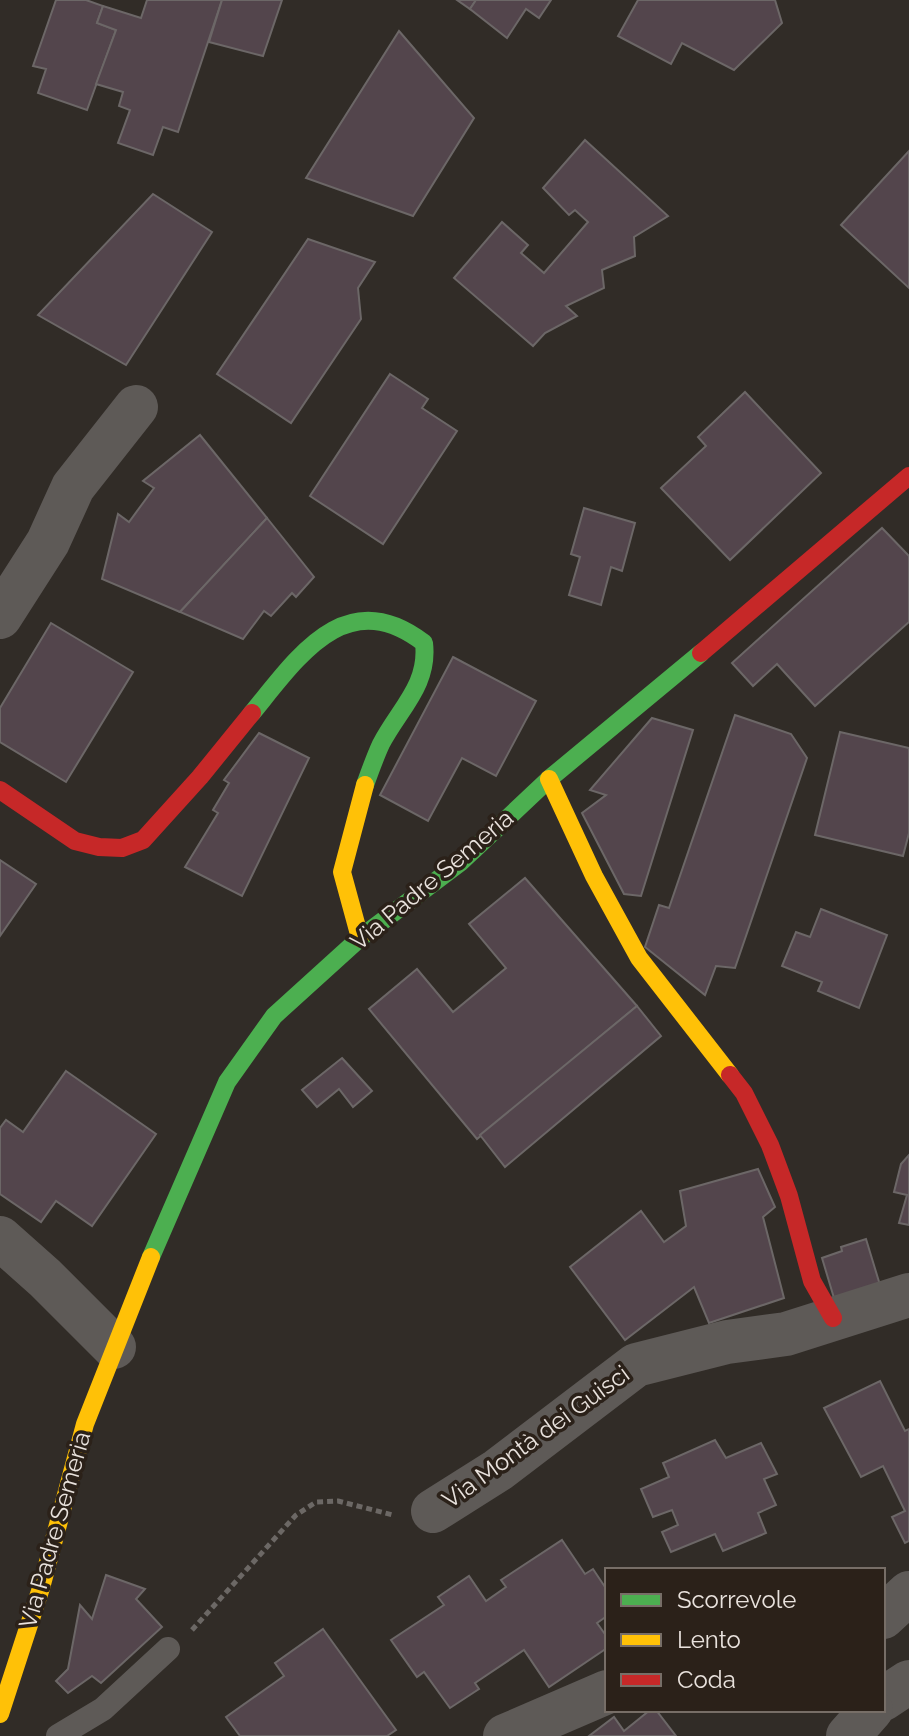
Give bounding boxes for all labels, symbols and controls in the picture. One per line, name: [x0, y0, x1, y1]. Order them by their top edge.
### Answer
street label: Via Padre Semeria: [344, 803, 519, 956]
street label: Via Montà dei Guisci: [437, 1359, 635, 1514]
street label: Via Padre Semeria: [13, 1428, 96, 1632]
legend: [605, 1568, 885, 1712]
text: Scorrevole: [677, 1585, 796, 1614]
text: Lento: [677, 1625, 741, 1654]
text: Coda: [677, 1665, 736, 1694]

